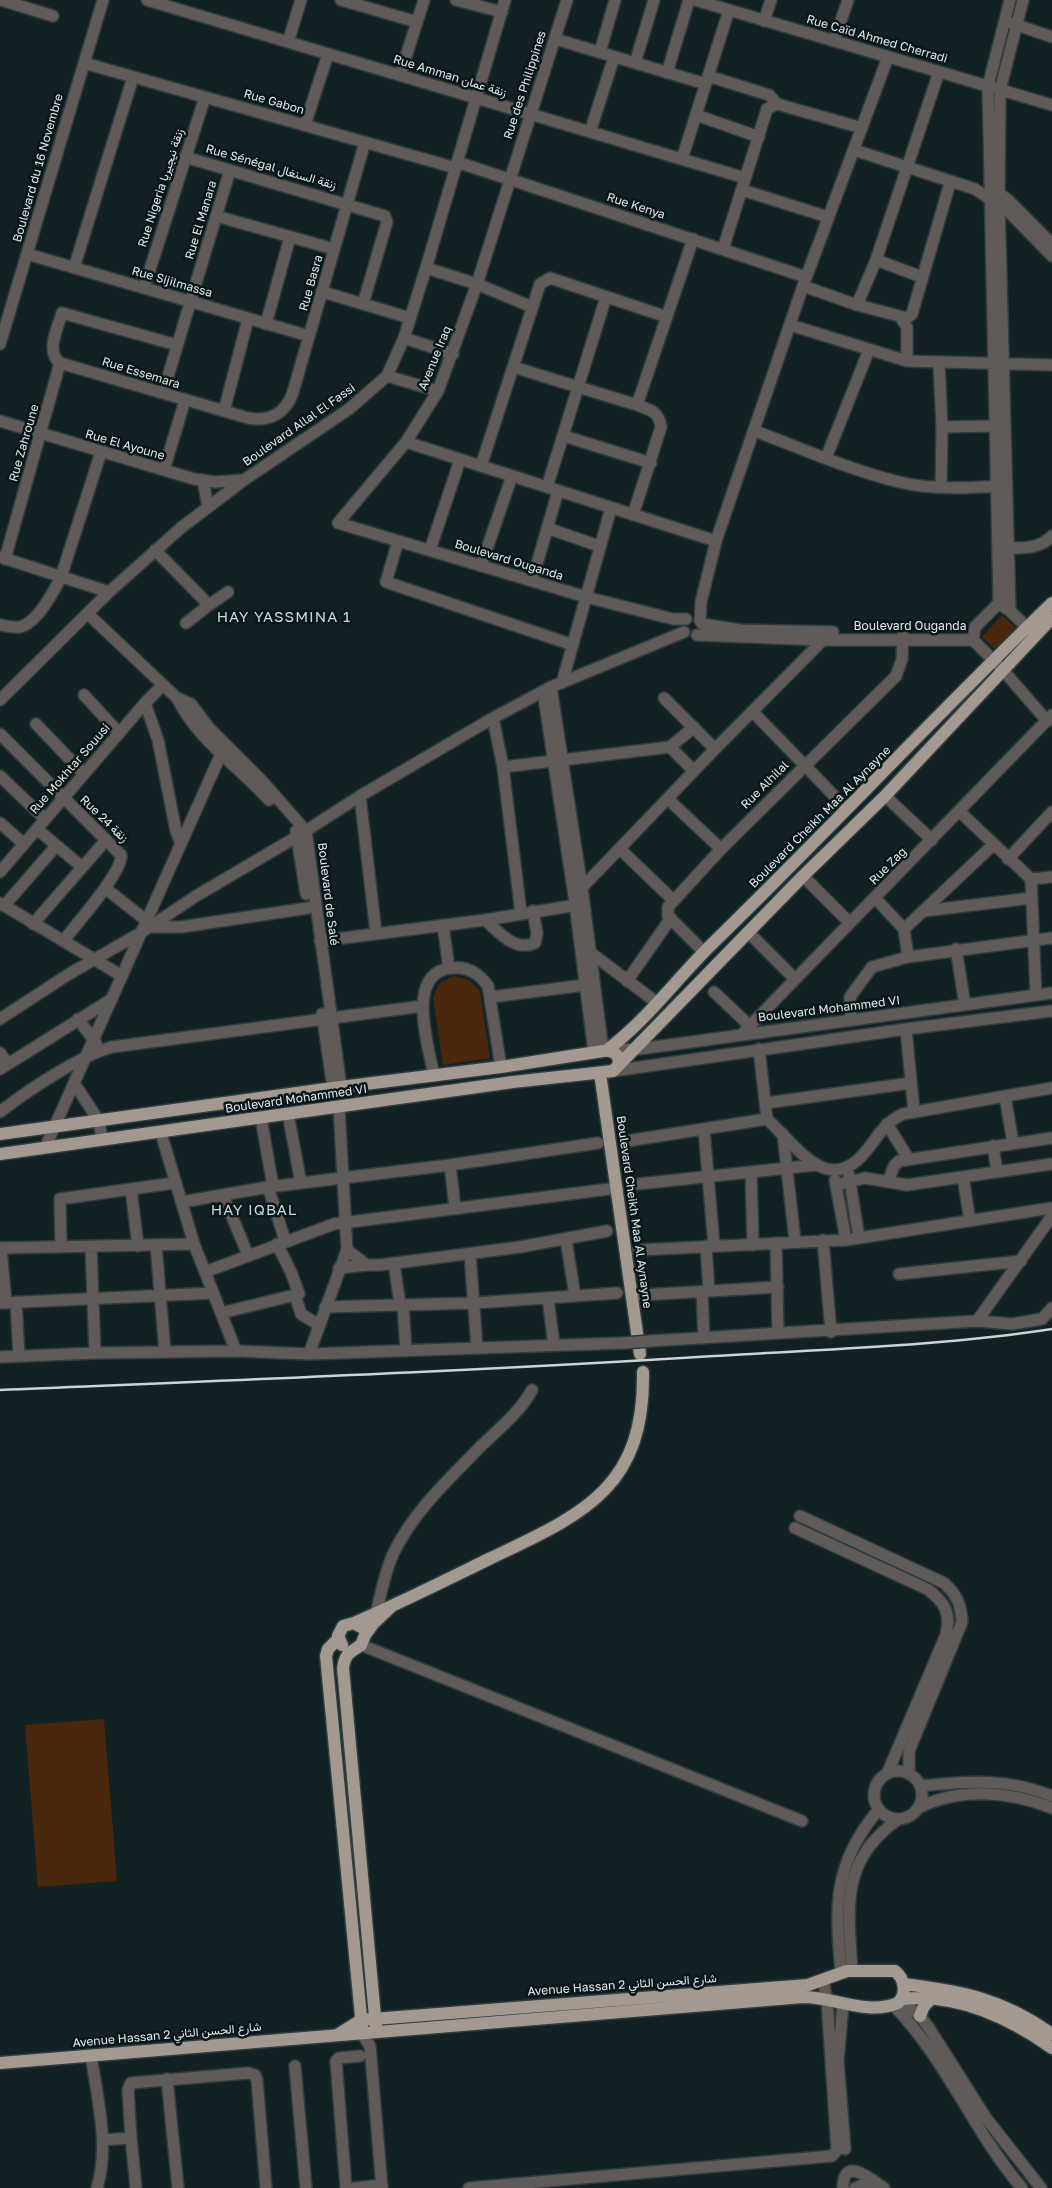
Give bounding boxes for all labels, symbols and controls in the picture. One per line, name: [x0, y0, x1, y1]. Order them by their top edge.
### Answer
street label: Rue Caïd Ahmed Cherradi: [805, 12, 949, 66]
street label: Rue des Philippines: [501, 29, 549, 141]
street label: Rue Amman زنقة عمان: [392, 52, 508, 100]
street label: Rue Gabon: [242, 86, 306, 118]
street label: Boulevard du 16 Novembre: [10, 92, 66, 244]
street label: Rue Nigeria زنقة نيجيريا: [135, 127, 187, 249]
street label: Rue Sénégal زنقة السنغال: [204, 141, 338, 193]
street label: Rue El Manara: [182, 179, 220, 261]
street label: Rue Kenya: [605, 190, 667, 222]
street label: Rue Basra: [296, 253, 326, 313]
street label: Rue Sijilmassa: [130, 264, 214, 300]
street label: Avenue Iraq: [416, 324, 454, 392]
street label: Rue Essemara: [100, 354, 182, 392]
street label: Boulevard Allal El Fassi: [240, 381, 358, 469]
street label: Rue Zahroune: [6, 403, 42, 483]
street label: Rue El Ayoune: [84, 427, 166, 463]
street label: Boulevard Ouganda: [453, 537, 565, 583]
district label: HAY YASSMINA 1: [215, 608, 353, 626]
street label: Boulevard Ouganda: [854, 619, 966, 633]
street label: Rue Mokhtar Souusi: [27, 721, 113, 817]
street label: Boulevard Cheikh Maa Al Aynayne: [746, 743, 894, 891]
street label: Rue Alhilal: [738, 758, 792, 812]
street label: Rue 24 زنقة: [77, 793, 131, 845]
street label: Boulevard de Salé: [315, 842, 341, 946]
street label: Rue Zag: [866, 844, 910, 888]
street label: Boulevard Mohammed VI: [757, 993, 901, 1025]
street label: Boulevard Mohammed VI: [224, 1082, 368, 1116]
street label: Boulevard Cheikh Maa Al Aynayne: [613, 1115, 655, 1309]
district label: HAY IQBAL: [210, 1201, 298, 1219]
street label: Avenue Hassan 2 شارع الحسن الثاني: [527, 1971, 717, 1999]
street label: Avenue Hassan 2 شارع الحسن الثاني: [72, 2020, 262, 2050]

